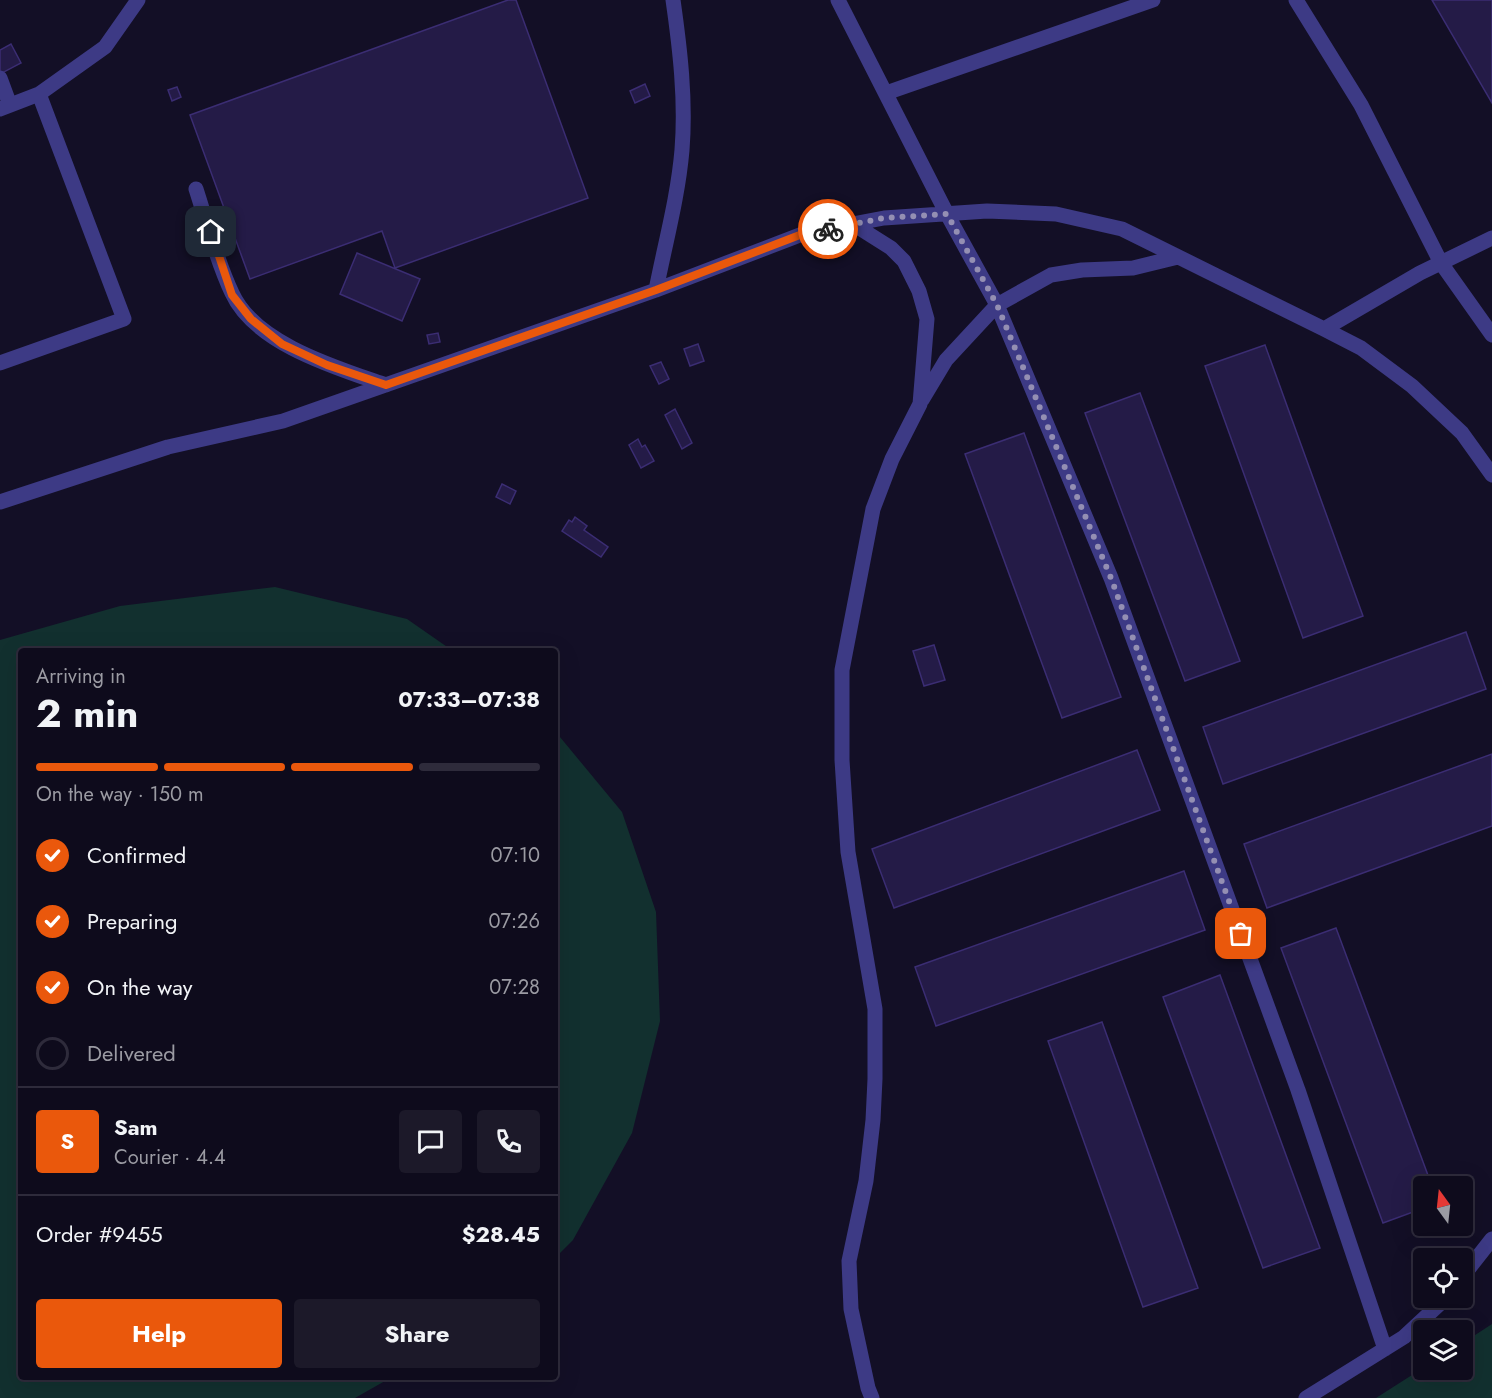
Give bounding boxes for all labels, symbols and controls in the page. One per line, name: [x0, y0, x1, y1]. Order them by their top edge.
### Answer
courier: [798, 199, 858, 259]
pin: [185, 206, 236, 257]
icon: bike: [812, 213, 845, 246]
icon: home: [194, 215, 227, 248]
text: Arriving in: [36, 662, 126, 691]
text: 07:33–07:38: [398, 683, 540, 715]
text: 2 min: [36, 685, 138, 742]
text: On the way · 150 m: [36, 780, 204, 809]
icon: check: [36, 839, 69, 872]
text: Confirmed: [87, 839, 186, 871]
text: 07:10: [491, 841, 540, 870]
icon: check: [36, 905, 69, 938]
text: Preparing: [87, 905, 178, 937]
text: 07:26: [489, 907, 540, 936]
pin: [1215, 908, 1266, 959]
icon: bag: [1224, 917, 1257, 950]
icon: check: [36, 971, 69, 1004]
text: On the way: [87, 971, 192, 1003]
text: 07:28: [489, 973, 540, 1002]
text: Delivered: [87, 1037, 176, 1069]
button: chat: [399, 1110, 462, 1173]
button: phone: [477, 1110, 540, 1173]
text: Sam: [114, 1111, 158, 1143]
text: S: [61, 1125, 74, 1157]
text: Courier · 4.4: [114, 1143, 226, 1172]
north arrow: [1413, 1176, 1473, 1236]
map controls: [1413, 1176, 1473, 1380]
text: Order #9455: [36, 1218, 163, 1250]
text: $28.45: [462, 1218, 540, 1250]
button: locate: [1413, 1248, 1473, 1308]
button: Help: [36, 1299, 282, 1368]
button: Share: [294, 1299, 540, 1368]
button: layers: [1413, 1320, 1473, 1380]

